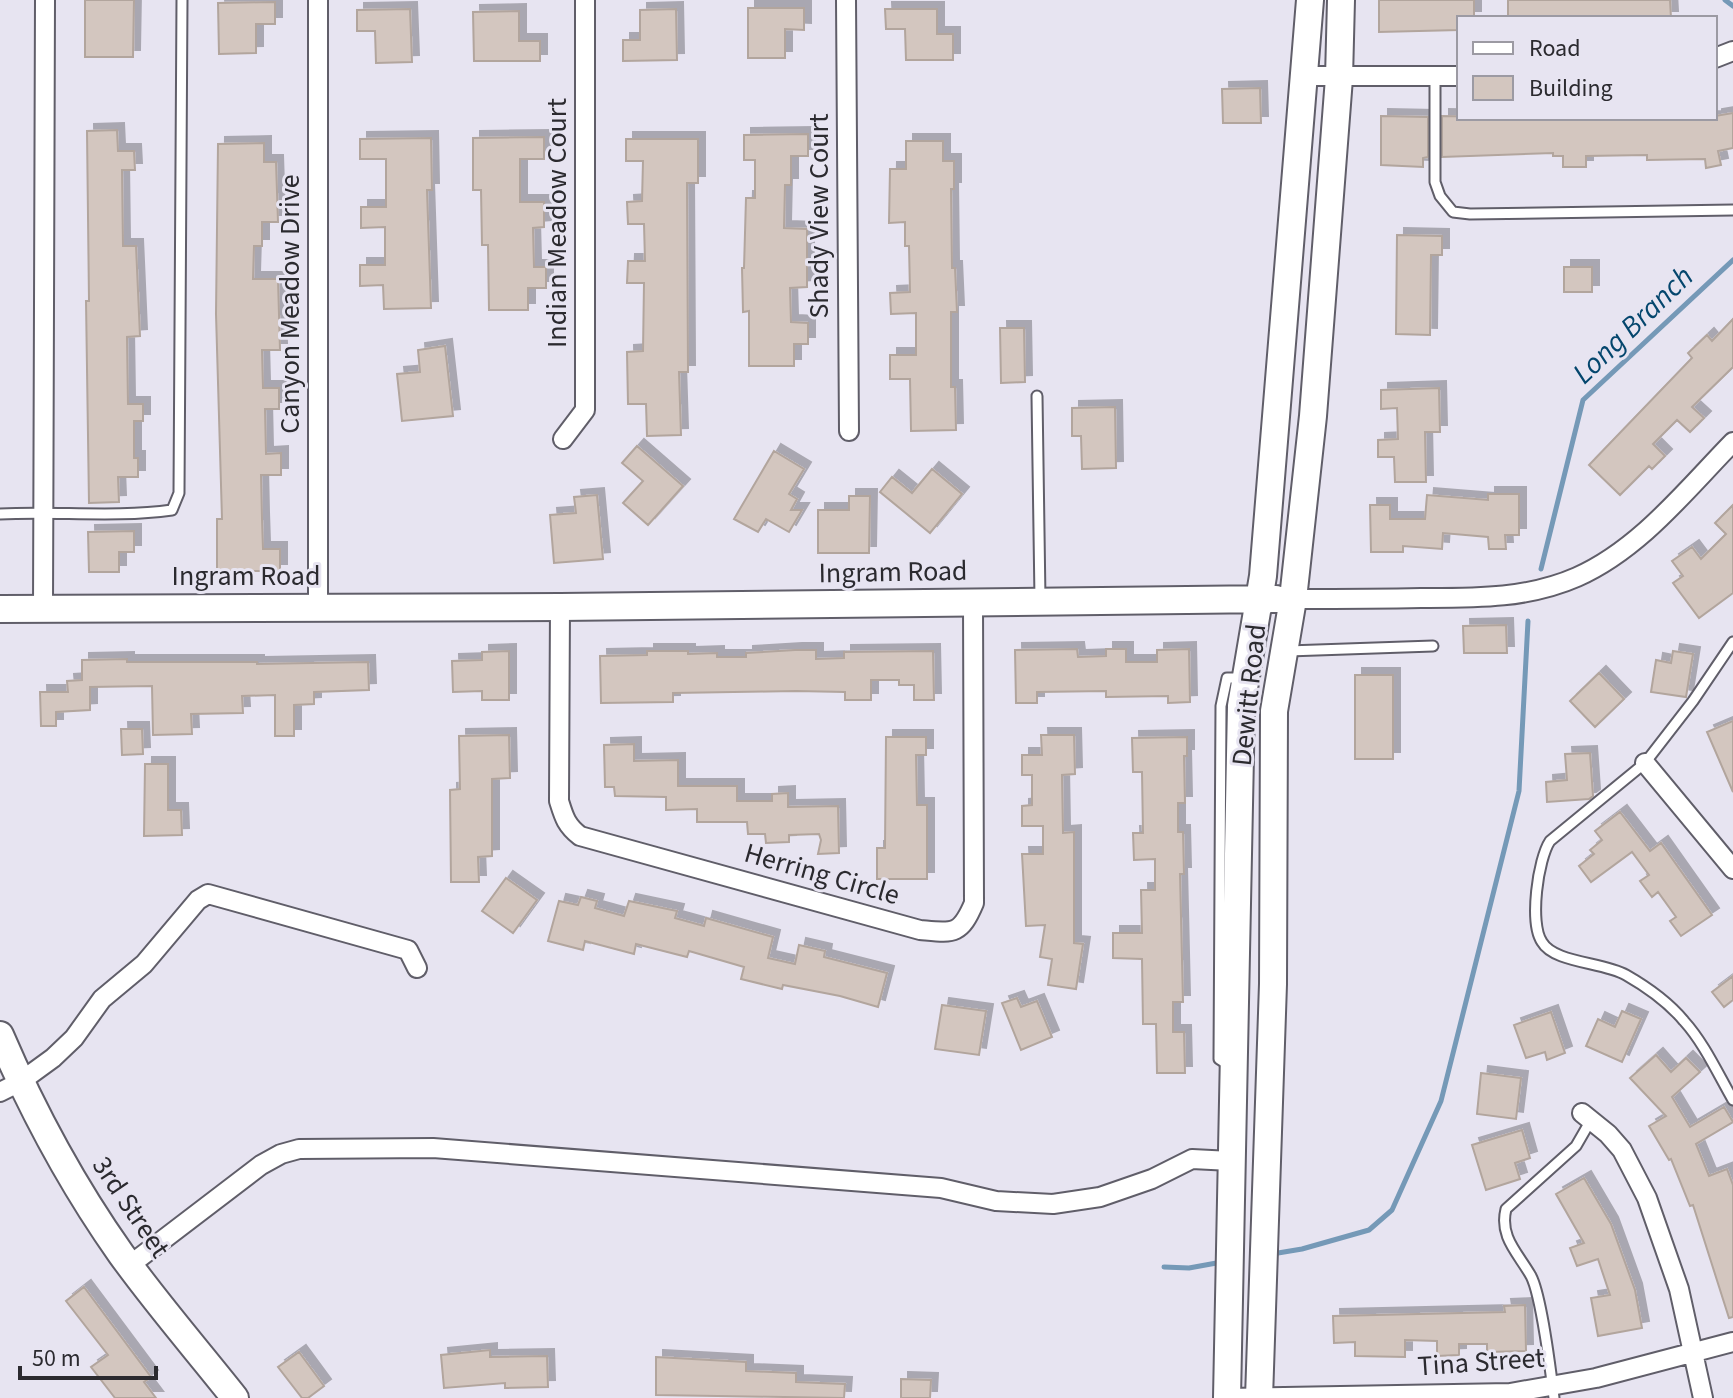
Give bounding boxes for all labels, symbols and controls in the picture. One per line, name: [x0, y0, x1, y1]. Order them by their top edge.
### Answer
legend: [1457, 16, 1717, 120]
text: Road: [1529, 31, 1581, 66]
text: Building: [1529, 71, 1613, 106]
street label: Indian Meadow Court: [537, 97, 577, 348]
street label: Shady View Court: [799, 113, 839, 319]
street label: Canyon Meadow Drive: [270, 174, 310, 434]
water label: Long Branch: [1563, 256, 1703, 394]
street label: Ingram Road: [818, 551, 968, 593]
street label: Ingram Road: [172, 556, 320, 596]
street label: Dewitt Road: [1222, 622, 1276, 768]
street label: Herring Circle: [740, 833, 904, 915]
street label: 3rd Street: [82, 1148, 180, 1266]
scale bar: [20, 1330, 156, 1380]
street label: Tina Street: [1416, 1338, 1546, 1386]
text: 50 m: [32, 1341, 81, 1376]

